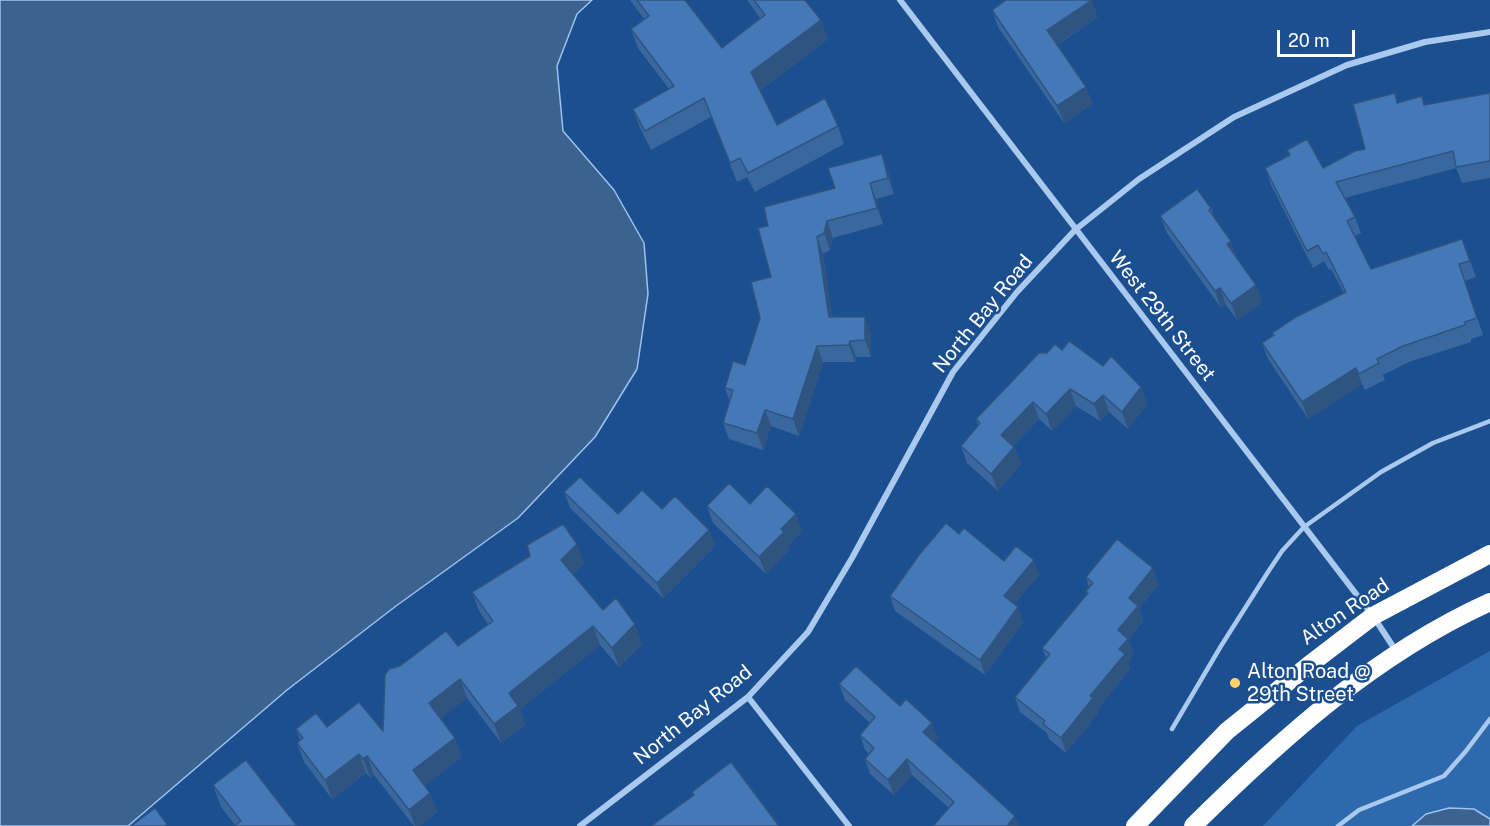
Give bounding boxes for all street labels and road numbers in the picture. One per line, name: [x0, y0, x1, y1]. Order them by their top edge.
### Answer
street label: West 29th Street: [1104, 246, 1220, 386]
street label: North Bay Road: [928, 250, 1038, 378]
street label: Alton Road: [1296, 574, 1394, 650]
street label: North Bay Road: [629, 660, 757, 770]

